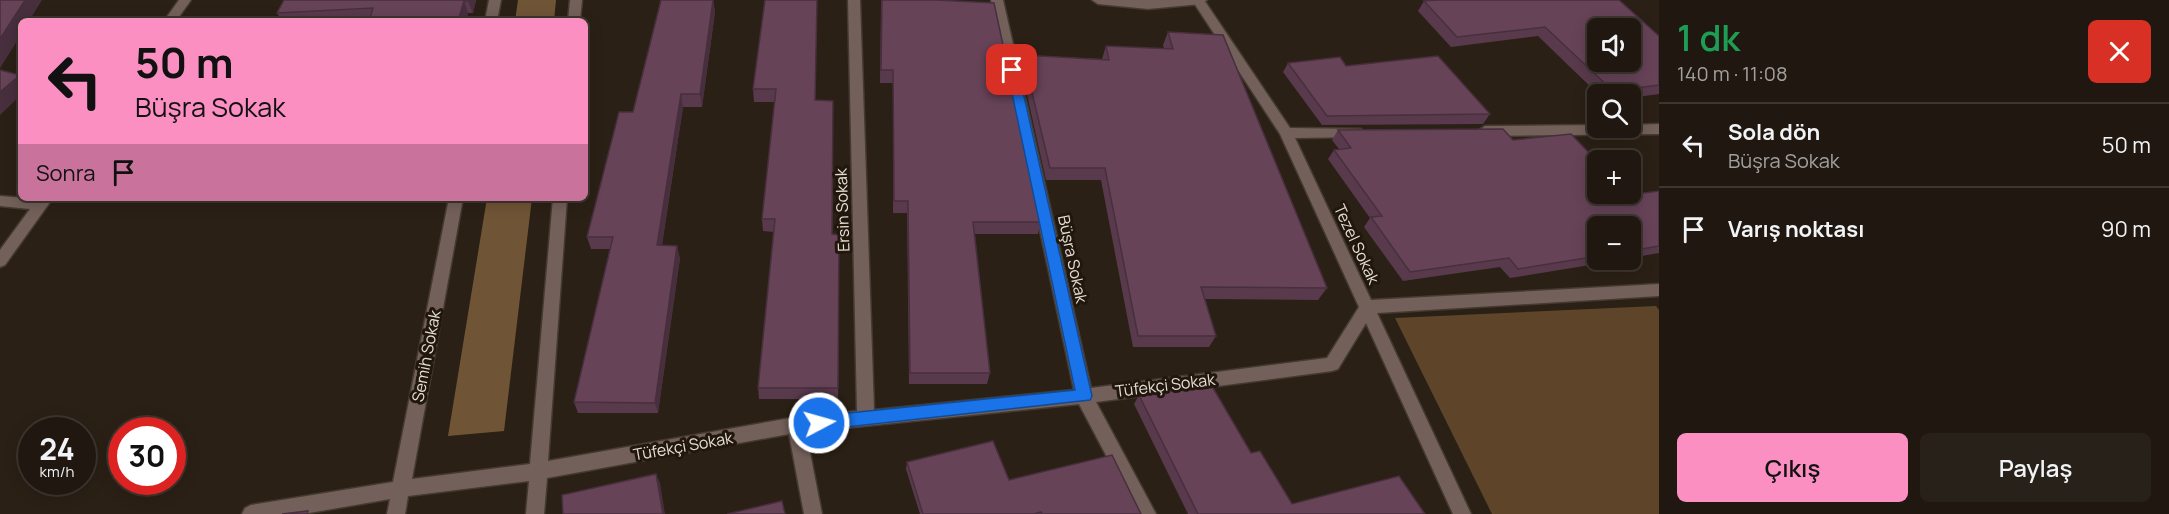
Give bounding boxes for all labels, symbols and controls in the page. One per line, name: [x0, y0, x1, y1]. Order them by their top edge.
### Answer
text: 1 dk: [1677, 13, 1740, 62]
map controls: [1587, 18, 1641, 270]
button: sound: [1587, 18, 1641, 72]
button: close: [2088, 20, 2151, 83]
text: 50 m: [135, 33, 233, 91]
icon: left: [36, 42, 114, 120]
pin: [986, 44, 1037, 95]
icon: arrive: [995, 53, 1028, 86]
text: 140 m · 11:08: [1677, 60, 1788, 87]
button: search: [1587, 84, 1641, 138]
text: Büşra Sokak: [135, 88, 286, 125]
text: Sola dön: [1728, 117, 1820, 147]
icon: left: [1677, 129, 1710, 162]
text: 50 m: [2102, 130, 2151, 160]
text: Büşra Sokak: [1728, 147, 1840, 174]
button: +: [1587, 150, 1641, 204]
icon: arrive: [107, 156, 140, 189]
text: Sonra: [36, 158, 95, 188]
street label: Ersin Sokak: [830, 167, 854, 252]
street label: Tezel Sokak: [1329, 200, 1386, 289]
street label: Büşra Sokak: [1053, 213, 1093, 306]
icon: arrive: [1677, 213, 1710, 246]
text: Varış noktası: [1728, 214, 1864, 244]
text: 90 m: [2101, 214, 2151, 244]
button: −: [1587, 216, 1641, 270]
street label: Semih Sokak: [406, 307, 446, 404]
street label: Tüfekçi Sokak: [1114, 368, 1217, 402]
position arrow: [787, 391, 851, 455]
speed limit sign: 30: [108, 417, 186, 495]
street label: Tüfekçi Sokak: [632, 426, 735, 466]
text: 24: [39, 428, 75, 469]
button: Çıkış: [1677, 433, 1908, 502]
button: Paylaş: [1920, 433, 2151, 502]
text: km/h: [40, 461, 74, 482]

